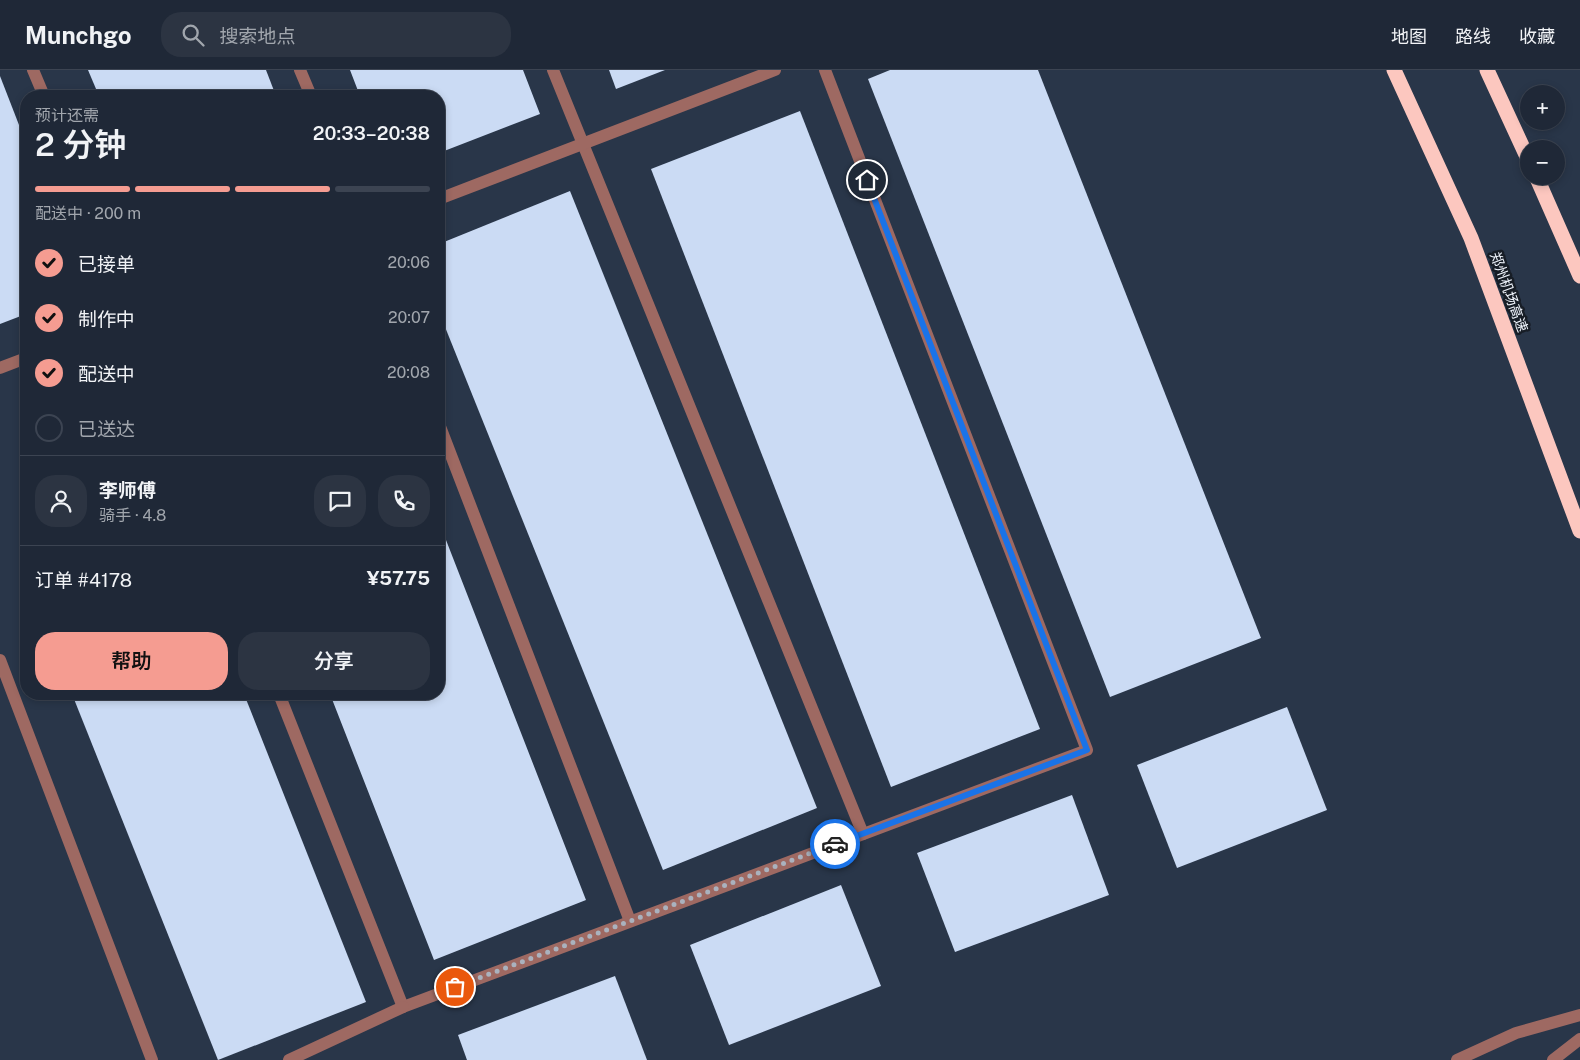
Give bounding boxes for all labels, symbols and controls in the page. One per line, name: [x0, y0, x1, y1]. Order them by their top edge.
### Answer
search box: [161, 12, 511, 57]
text: Munchgo: [25, 21, 131, 49]
icon: search: [179, 21, 207, 49]
text: 搜索地点: [219, 25, 295, 47]
text: 地图: [1391, 26, 1427, 47]
text: 路线: [1455, 26, 1491, 47]
text: 收藏: [1519, 26, 1555, 47]
map controls: [1520, 85, 1565, 185]
button: +: [1520, 85, 1565, 130]
text: 预计还需: [35, 106, 99, 125]
text: 20:33–20:38: [313, 122, 430, 144]
text: 2 分钟: [35, 126, 126, 163]
button: −: [1520, 140, 1565, 185]
pin: [846, 159, 888, 201]
icon: home: [853, 166, 881, 194]
text: 配送中 · 200 m: [35, 204, 141, 223]
icon: check: [35, 249, 63, 277]
street label: 郑州机场高速: [1487, 250, 1531, 334]
text: 已接单: [78, 253, 135, 275]
text: 20:06: [387, 253, 430, 272]
icon: check: [35, 304, 63, 332]
text: 制作中: [78, 308, 135, 330]
text: 20:07: [388, 308, 430, 327]
icon: check: [35, 359, 63, 387]
text: 配送中: [78, 363, 135, 385]
text: 20:08: [387, 363, 430, 382]
text: 已送达: [78, 418, 135, 440]
button: person: [35, 475, 87, 527]
button: chat: [314, 475, 366, 527]
button: phone: [378, 475, 430, 527]
text: 李师傅: [99, 479, 156, 501]
text: 骑手 · 4.8: [99, 506, 166, 525]
text: ¥57.75: [367, 567, 430, 589]
text: 订单 #4178: [35, 569, 132, 591]
button: 帮助: [35, 632, 228, 690]
button: 分享: [238, 632, 430, 690]
courier: [810, 819, 860, 869]
icon: car: [821, 830, 849, 858]
pin: [434, 966, 476, 1008]
icon: bag: [441, 973, 469, 1001]

